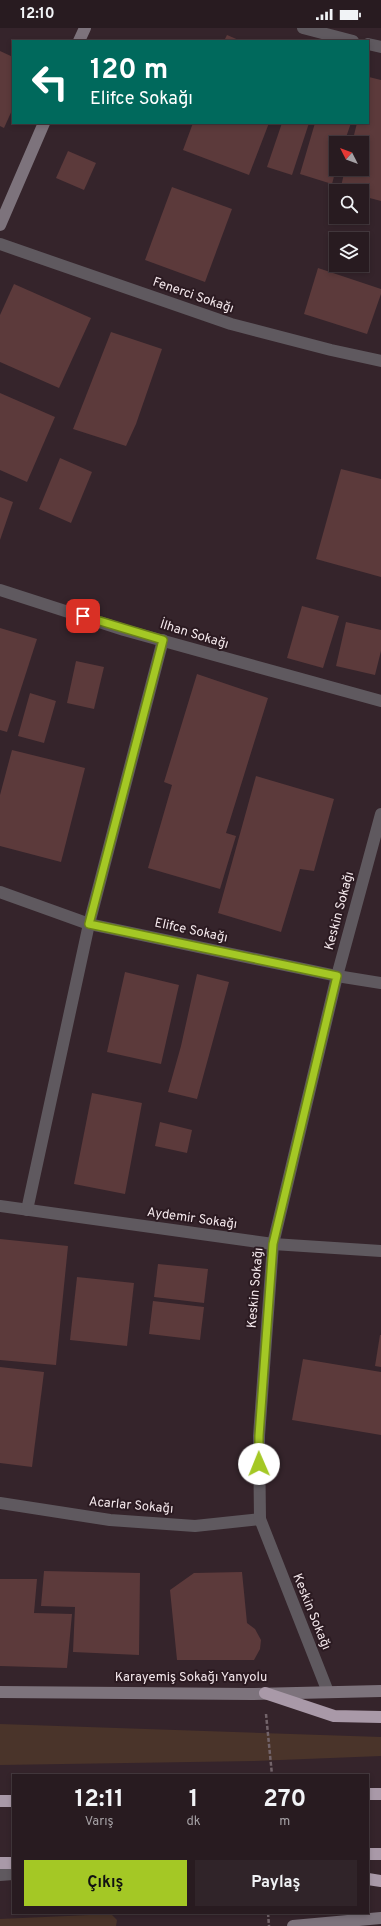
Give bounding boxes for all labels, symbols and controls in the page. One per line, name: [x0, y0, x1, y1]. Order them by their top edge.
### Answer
text: 12:10: [20, 5, 55, 24]
text: 120 m: [90, 53, 168, 89]
icon: left: [24, 56, 76, 108]
text: Elifce Sokağı: [90, 88, 193, 111]
north arrow: [329, 136, 369, 176]
map controls: [329, 136, 369, 272]
button: search: [329, 184, 369, 224]
button: layers: [329, 232, 369, 272]
street label: Fenerci Sokağı: [150, 275, 236, 317]
pin: [66, 599, 100, 633]
icon: arrive: [72, 605, 94, 627]
street label: İlhan Sokağı: [158, 615, 231, 653]
street label: Keskin Sokağı: [322, 870, 358, 952]
street label: Elifce Sokağı: [153, 915, 229, 947]
street label: Aydemir Sokağı: [146, 1205, 238, 1233]
street label: Keskin Sokağı: [245, 1247, 267, 1329]
position arrow: [238, 1443, 280, 1485]
street label: Acarlar Sokağı: [88, 1494, 174, 1518]
street label: Keskin Sokağı: [288, 1571, 334, 1653]
street label: Karayemiş Sokağı Yanyolu: [115, 1670, 267, 1686]
text: 12:11: [75, 1785, 124, 1815]
text: 1: [189, 1785, 198, 1815]
text: 270: [263, 1785, 306, 1815]
text: Varış: [85, 1814, 114, 1830]
text: dk: [186, 1814, 201, 1830]
text: m: [279, 1814, 290, 1830]
button: Çıkış: [24, 1860, 187, 1906]
button: Paylaş: [195, 1860, 357, 1906]

